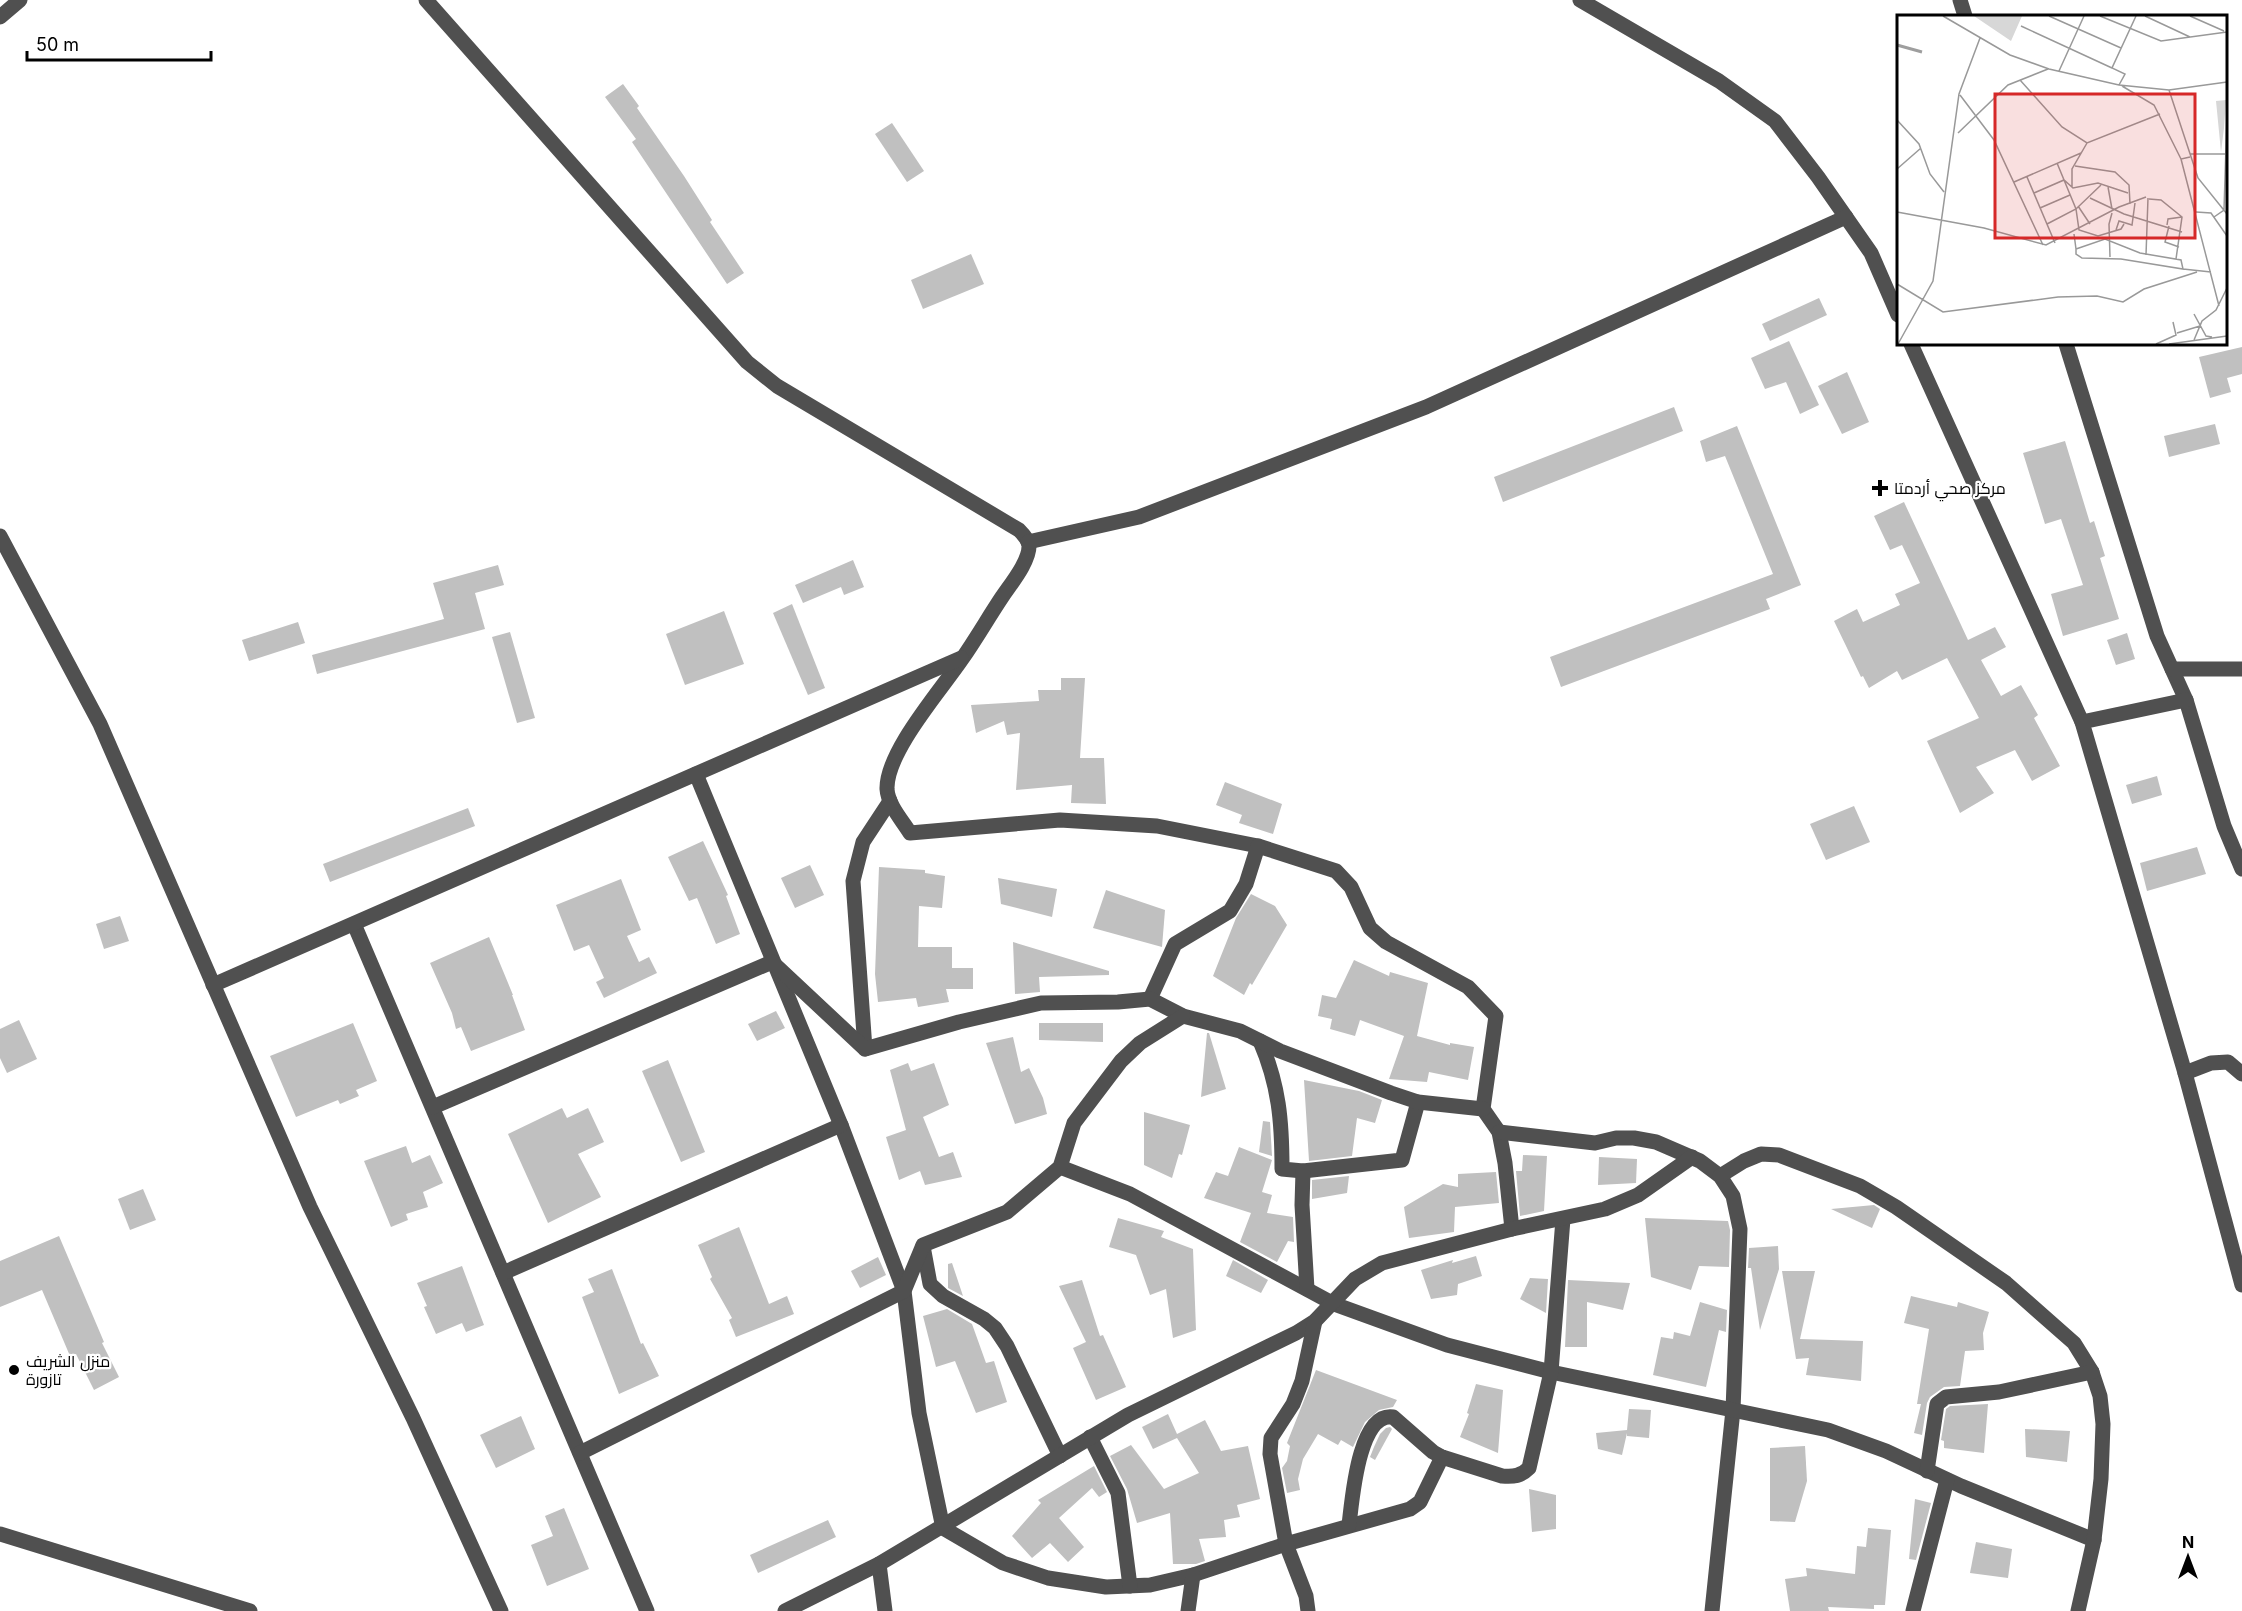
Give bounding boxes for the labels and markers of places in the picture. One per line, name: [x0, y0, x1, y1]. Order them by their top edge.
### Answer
place label: مركز صحي أردمتا: [1894, 478, 2006, 502]
marker: مركز صحي أردمتا: [1871, 479, 1889, 497]
place label: منزل الشريف تازورة: [26, 1351, 110, 1389]
marker: منزل الشريف تازورة: [7, 1363, 21, 1377]

